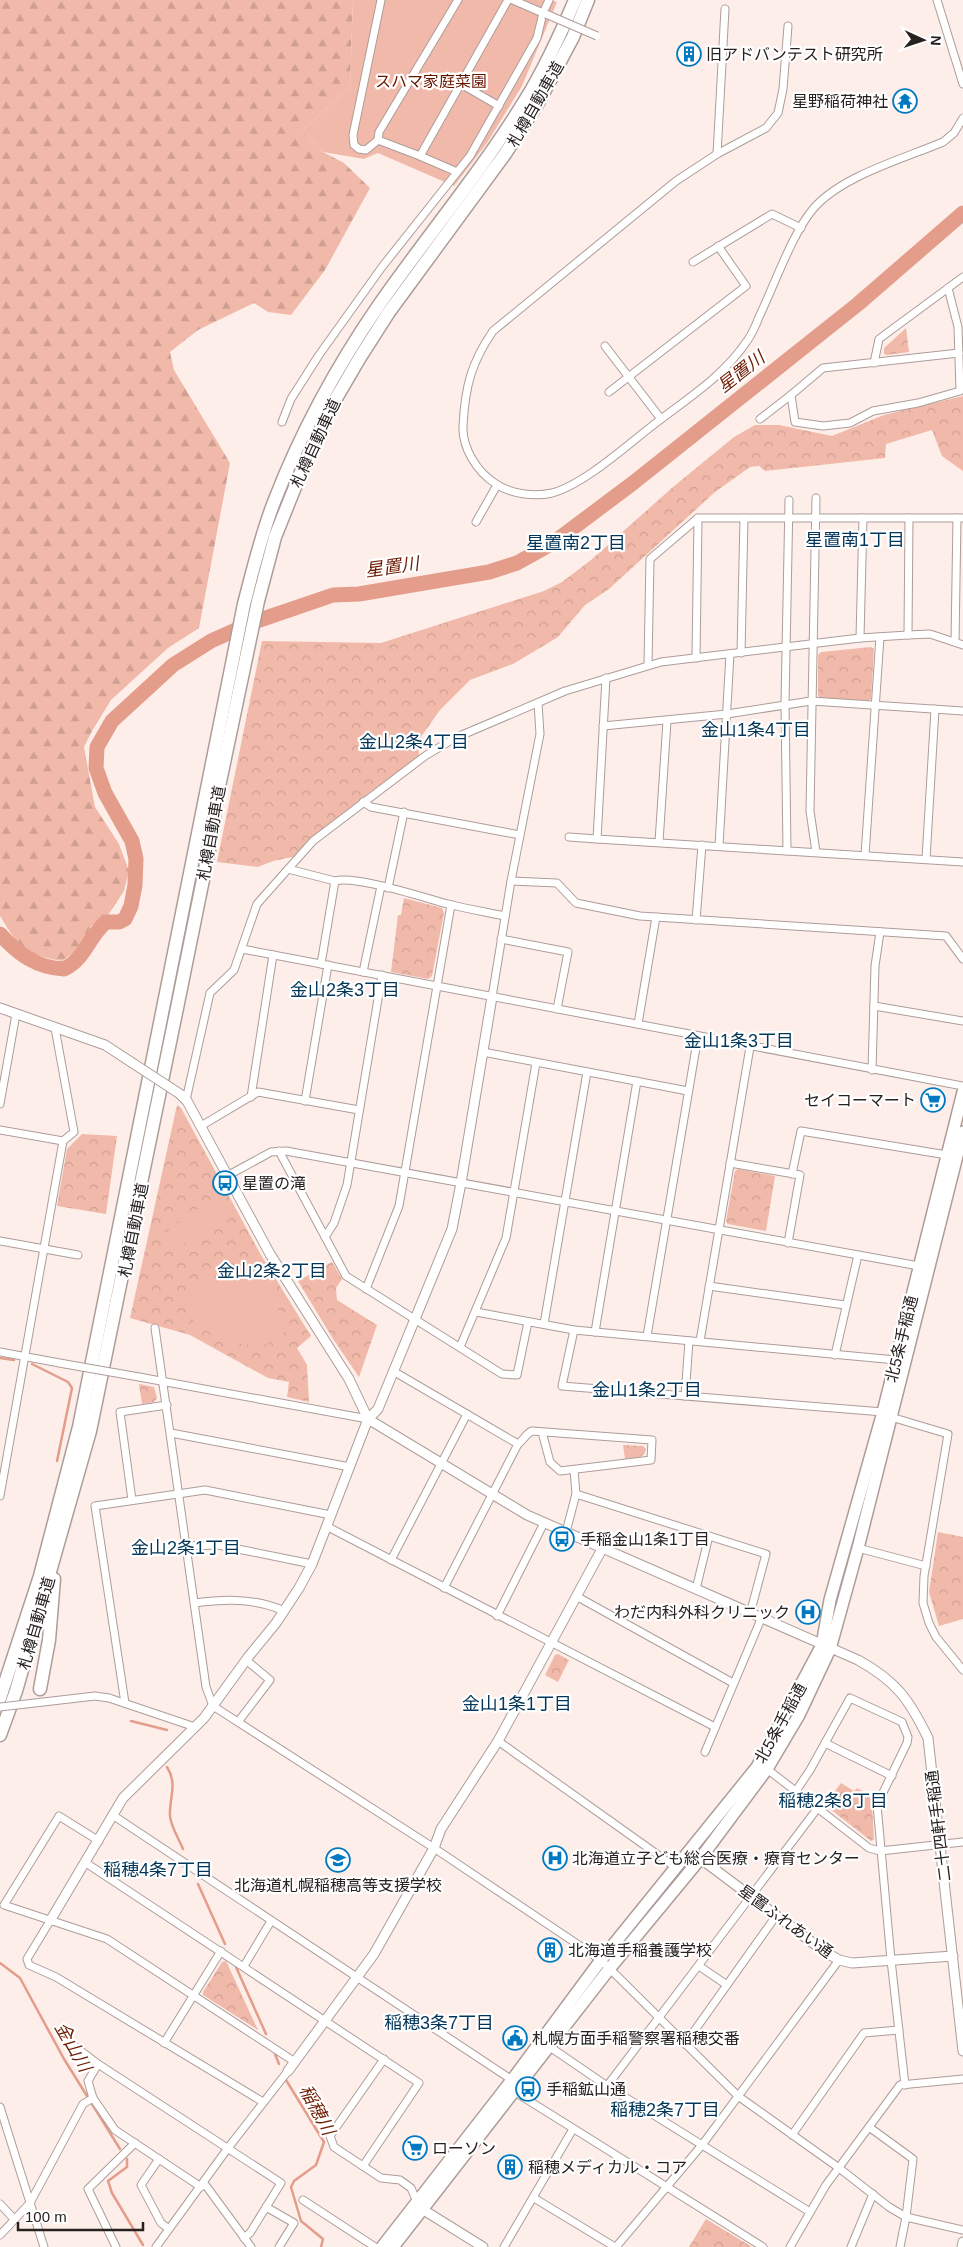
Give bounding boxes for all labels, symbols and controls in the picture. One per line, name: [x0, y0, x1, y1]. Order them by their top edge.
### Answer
north arrow: [898, 15, 948, 65]
text: N: [928, 35, 944, 46]
building icon: 旧アドバンテスト研究所: [676, 41, 702, 67]
place label: 旧アドバンテスト研究所: [706, 46, 883, 63]
street label: 札樽自動車道: [504, 58, 567, 150]
park label: スハマ家庭菜園: [375, 73, 487, 90]
temple icon: 星野稲荷神社: [892, 88, 918, 114]
place label: 星野稲荷神社: [792, 93, 888, 110]
water label: 星置川: [714, 346, 770, 397]
street label: 札樽自動車道: [287, 396, 343, 490]
district label: 星置南1丁目: [805, 530, 905, 550]
district label: 星置南2丁目: [526, 533, 626, 553]
water label: 星置川: [364, 553, 422, 581]
district label: 金山1条4丁目: [701, 720, 811, 740]
district label: 金山2条4丁目: [359, 732, 469, 752]
street label: 札樽自動車道: [195, 784, 228, 882]
district label: 金山2条3丁目: [290, 980, 400, 1000]
district label: 金山1条3丁目: [684, 1031, 794, 1051]
supermarket icon: セイコーマート: [920, 1087, 946, 1113]
place label: セイコーマート: [804, 1092, 916, 1109]
bus stop icon: 星置の滝: [212, 1170, 238, 1196]
place label: 星置の滝: [242, 1175, 306, 1192]
street label: 札樽自動車道: [116, 1181, 151, 1279]
district label: 金山2条2丁目: [217, 1261, 327, 1281]
street label: 北5条手稲通: [882, 1294, 920, 1384]
district label: 金山1条2丁目: [592, 1380, 702, 1400]
bus stop icon: 手稲金山1条1丁目: [549, 1526, 575, 1552]
place label: 手稲金山1条1丁目: [580, 1531, 710, 1548]
district label: 金山2条1丁目: [131, 1538, 241, 1558]
street label: 札樽自動車道: [15, 1575, 58, 1672]
hospital icon: わだ内科外科クリニック: [795, 1599, 821, 1625]
place label: わだ内科外科クリニック: [614, 1604, 790, 1621]
street label: 北5条手稲通: [751, 1680, 809, 1766]
district label: 金山1条1丁目: [462, 1694, 572, 1714]
street label: 二十四軒手稲通: [923, 1769, 954, 1883]
district label: 稲穂2条8丁目: [778, 1791, 888, 1811]
hospital icon: 北海道立子ども総合医療・療育センター: [542, 1845, 568, 1871]
school or university icon: 北海道札幌稲穂高等支援学校: [325, 1847, 351, 1873]
place label: 北海道立子ども総合医療・療育センター: [572, 1850, 860, 1867]
district label: 稲穂4条7丁目: [103, 1860, 213, 1880]
place label: 北海道札幌稲穂高等支援学校: [234, 1877, 442, 1894]
street label: 星置ふれあい通: [735, 1882, 836, 1961]
building icon: 北海道手稲養護学校: [537, 1937, 563, 1963]
place label: 北海道手稲養護学校: [568, 1942, 712, 1959]
district label: 稲穂3条7丁目: [384, 2013, 494, 2033]
water label: 金山川: [51, 2019, 96, 2077]
public building icon: 札幌方面手稲警察署稲穂交番: [502, 2025, 528, 2051]
place label: 札幌方面手稲警察署稲穂交番: [532, 2030, 740, 2047]
bus stop icon: 手稲鉱山通: [515, 2076, 541, 2102]
water label: 稲穂川: [295, 2081, 339, 2140]
place label: 手稲鉱山通: [546, 2081, 626, 2098]
district label: 稲穂2条7丁目: [610, 2100, 720, 2120]
supermarket icon: ローソン: [402, 2135, 428, 2161]
place label: ローソン: [432, 2140, 496, 2157]
building icon: 稲穂メディカル・コア: [497, 2154, 523, 2180]
place label: 稲穂メディカル・コア: [528, 2159, 687, 2176]
scale bar: [18, 2200, 142, 2232]
text: 100 m: [25, 2208, 67, 2225]

